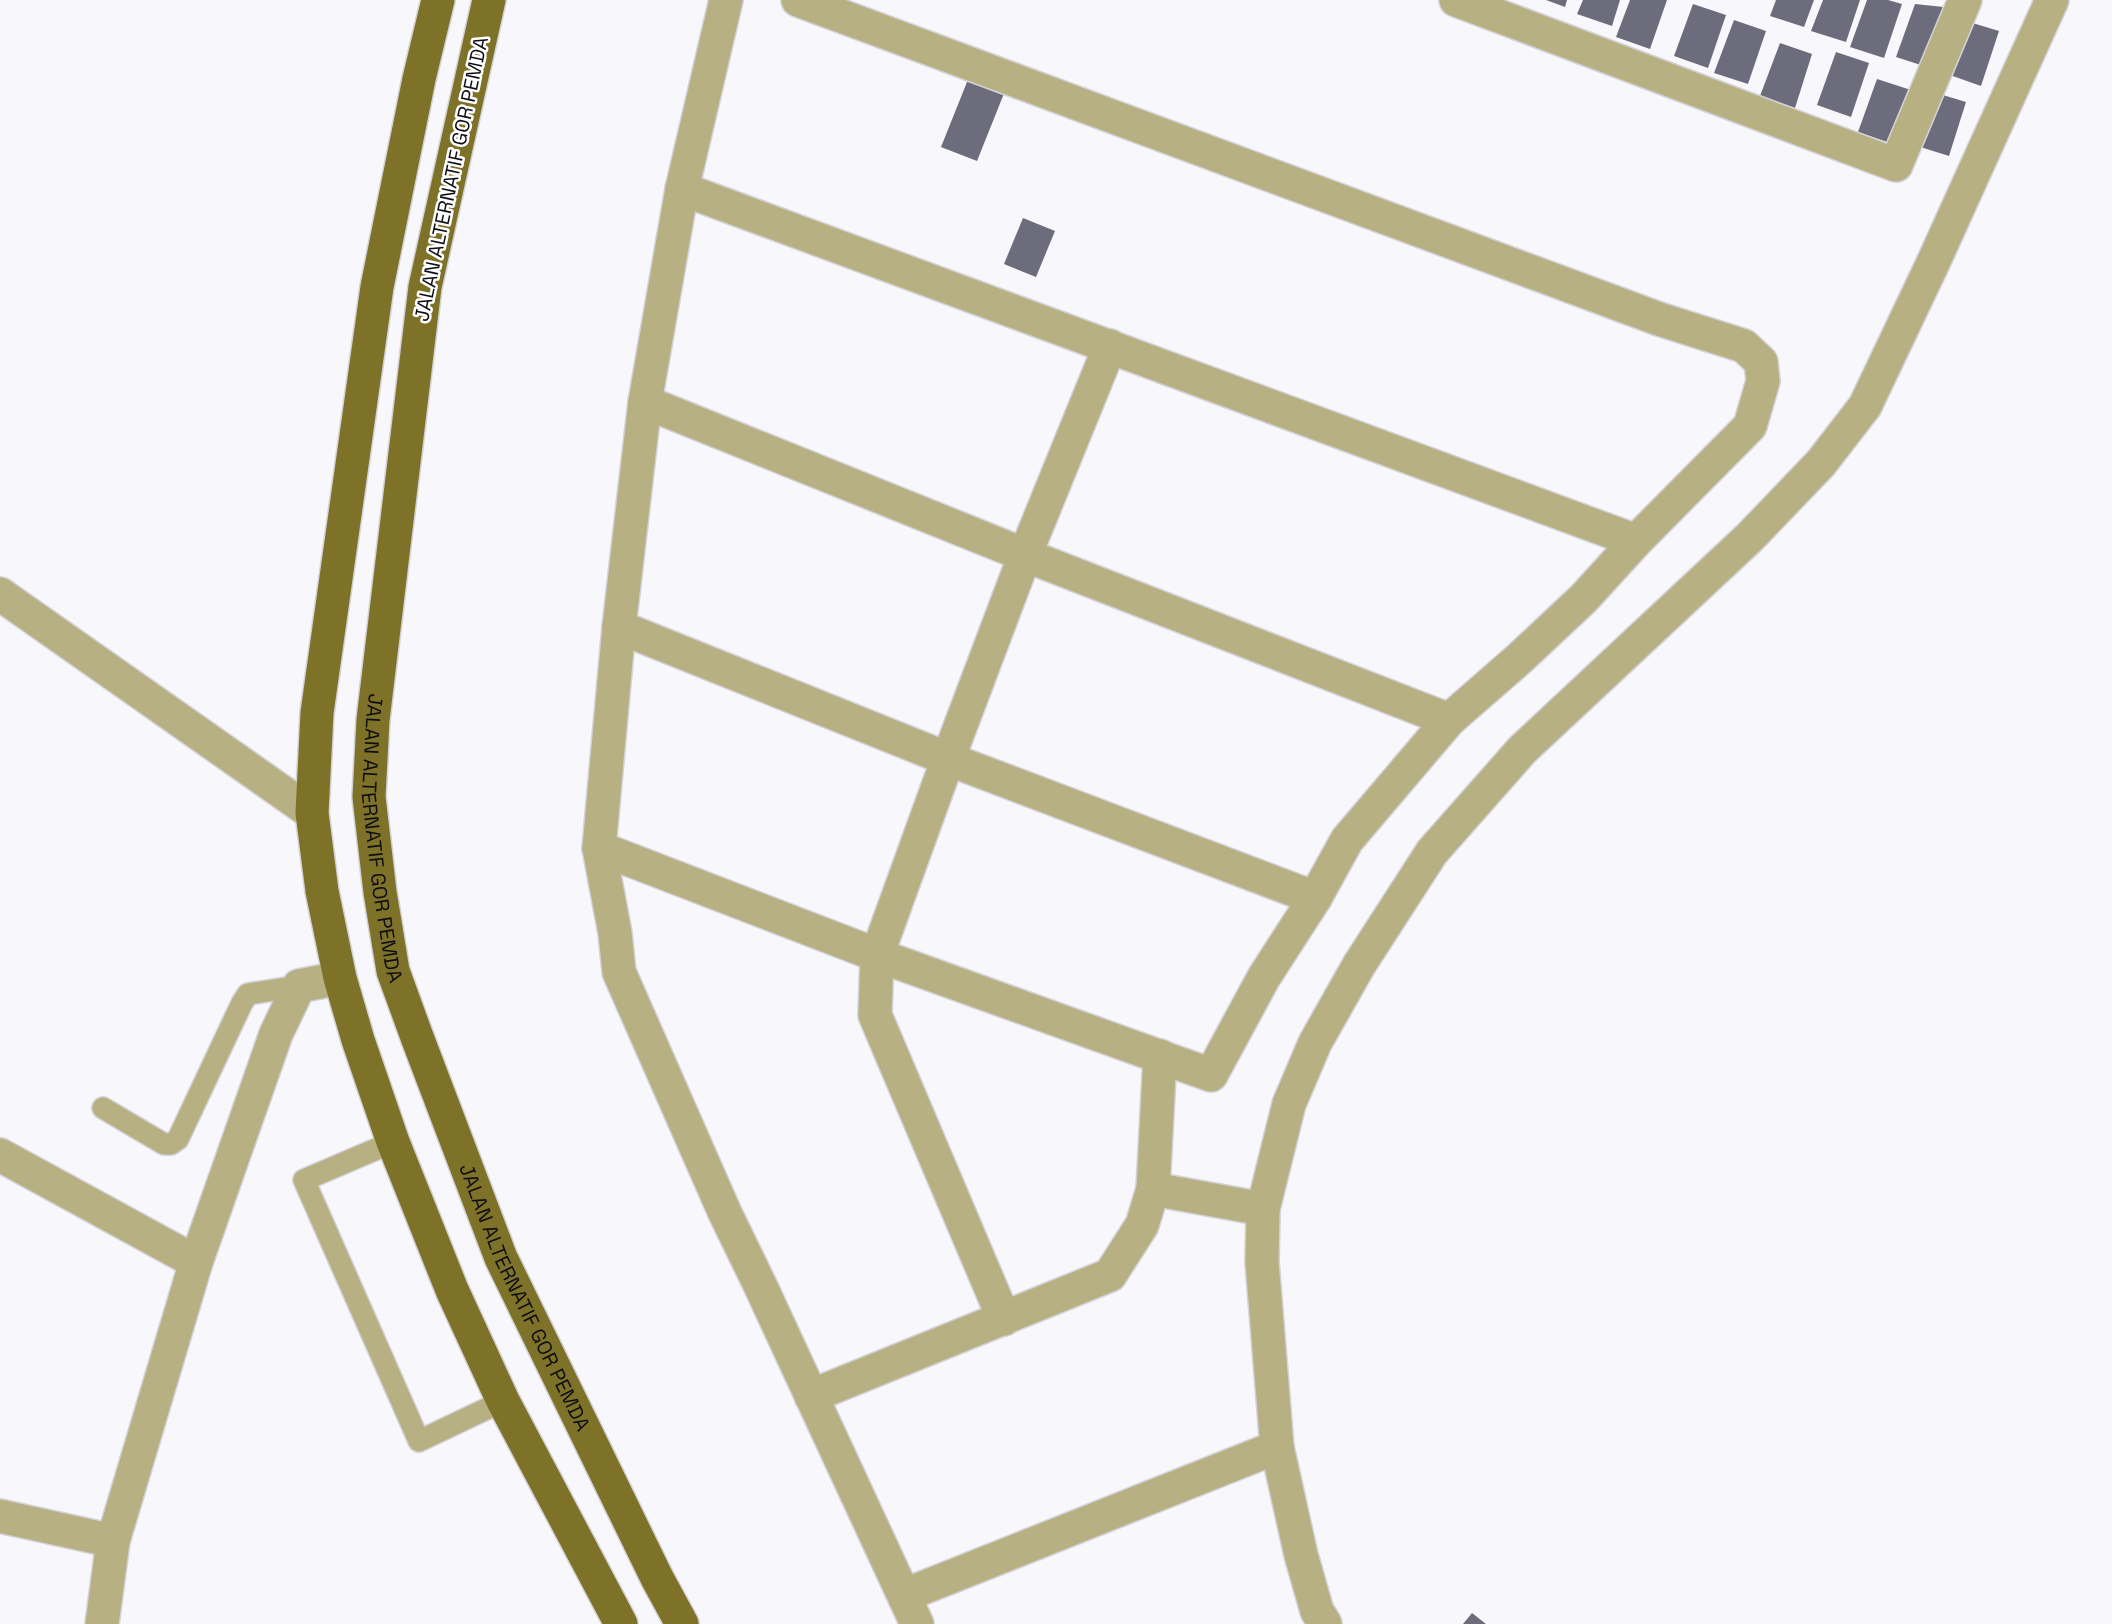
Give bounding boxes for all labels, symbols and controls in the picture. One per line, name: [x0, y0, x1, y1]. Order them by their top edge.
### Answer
street label: JALAN ALTERNATIF GOR PEMDA: [408, 34, 494, 324]
street label: JALAN ALTERNATIF GOR PEMDA: [356, 692, 409, 986]
street label: JALAN ALTERNATIF GOR PEMDA: [453, 1160, 596, 1435]

